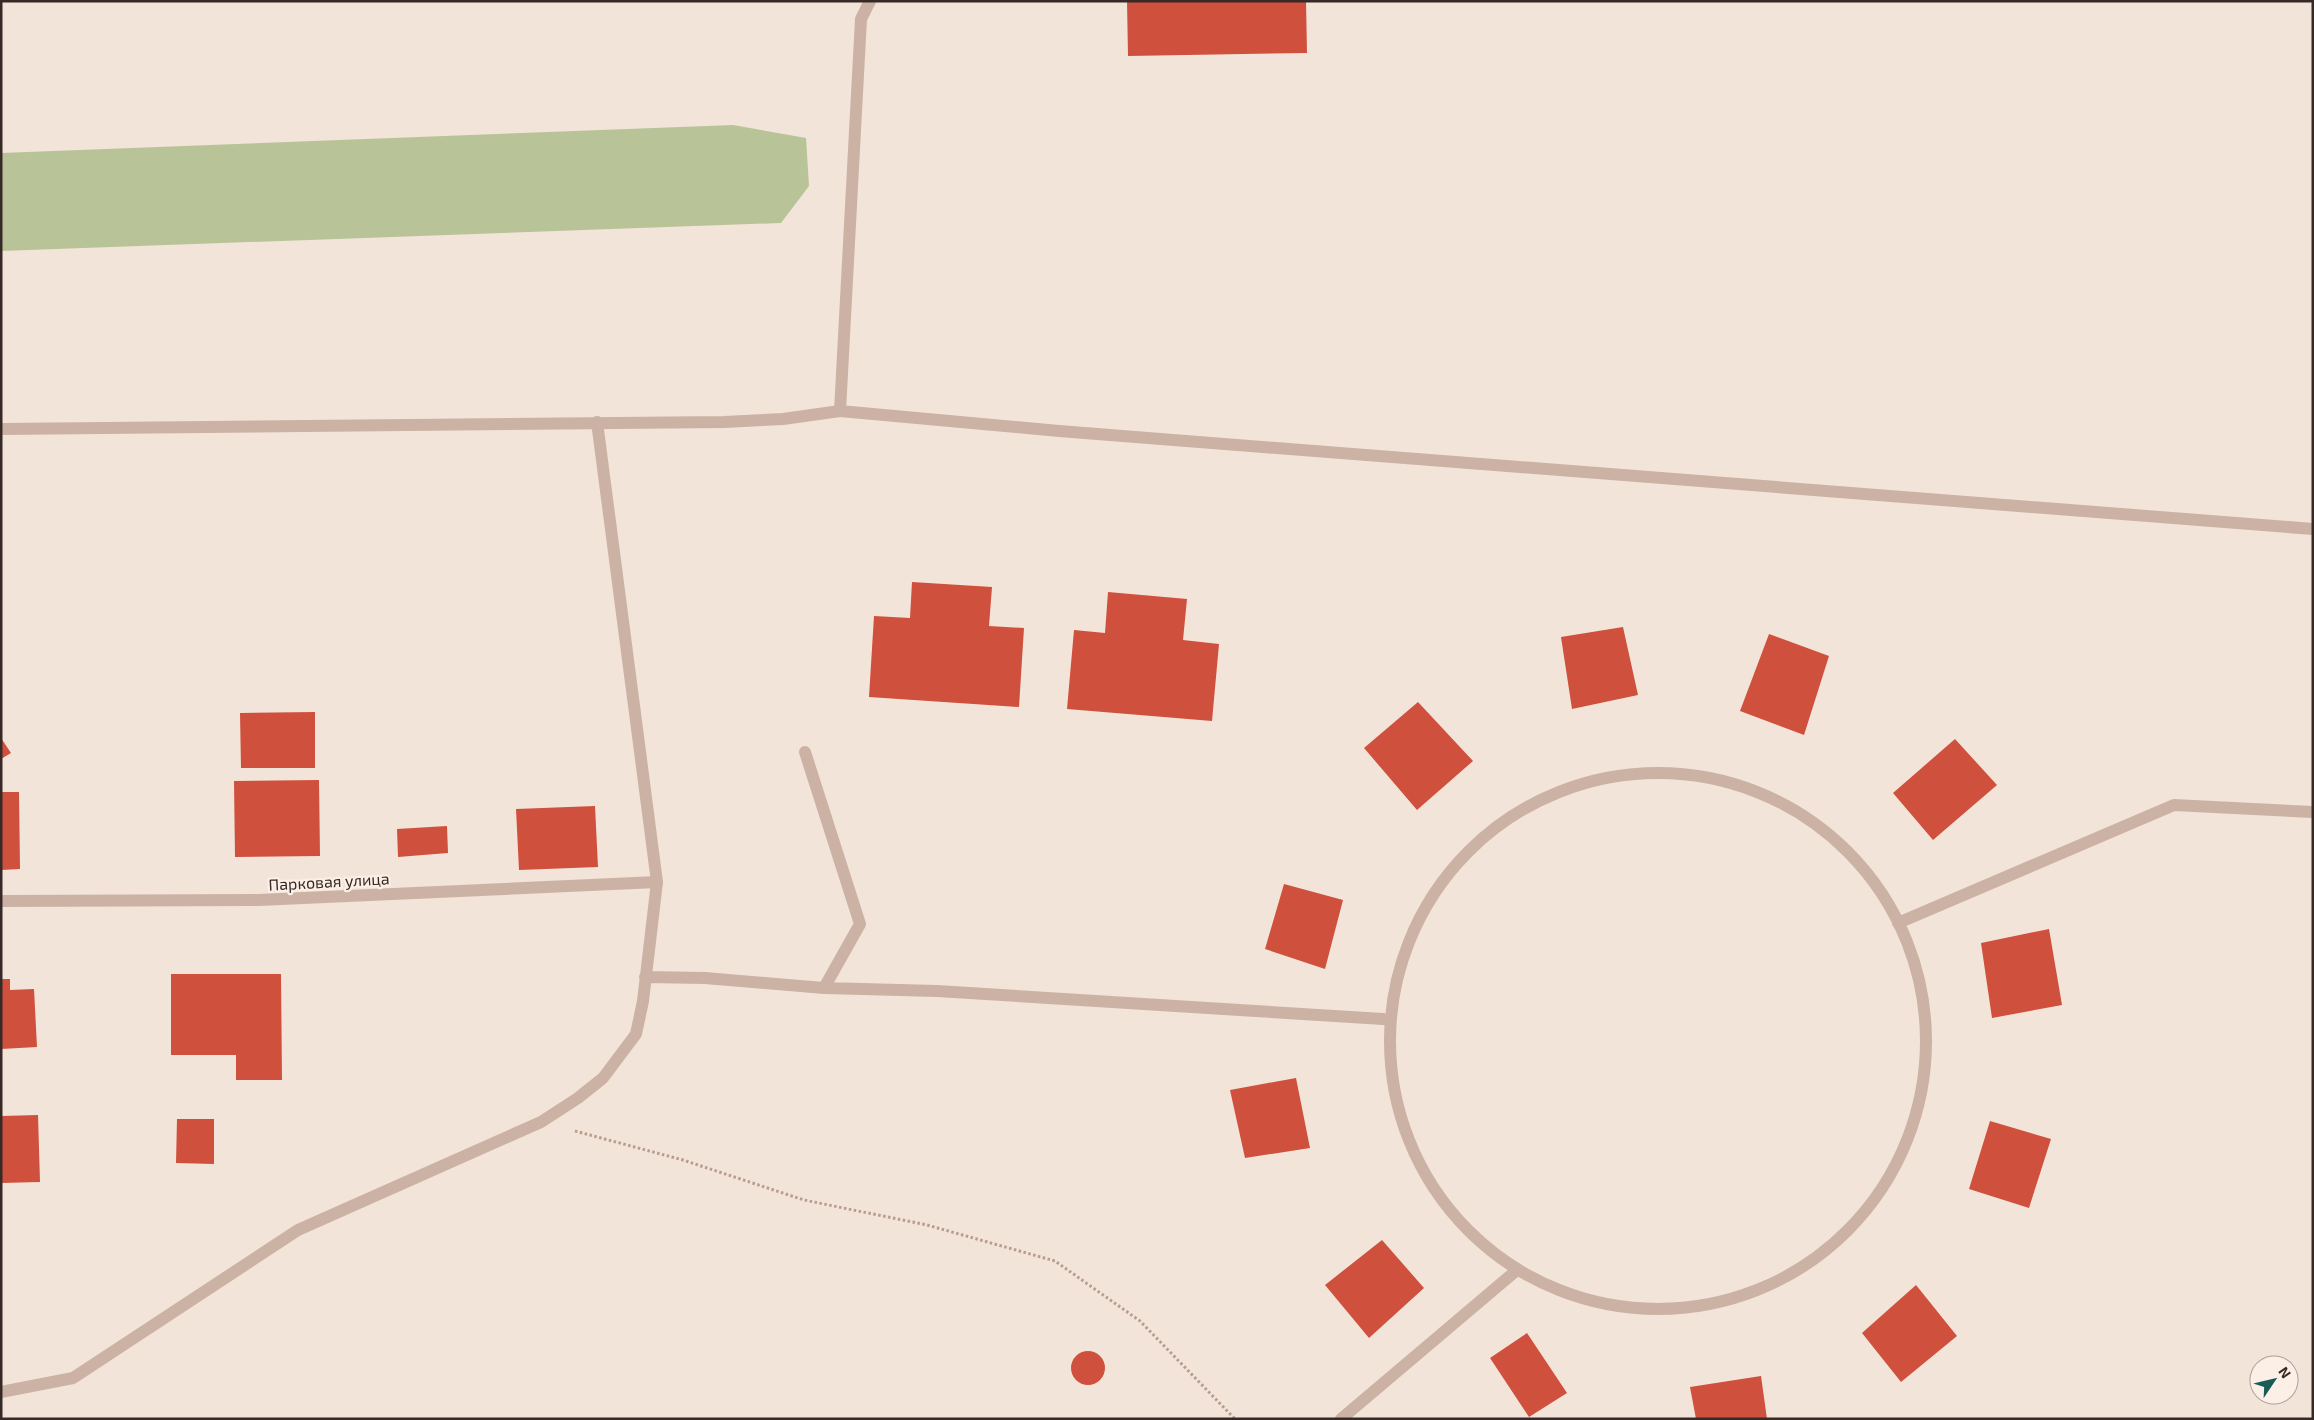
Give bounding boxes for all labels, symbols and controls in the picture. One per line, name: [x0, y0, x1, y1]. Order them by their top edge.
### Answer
street label: Парковая улица: [268, 868, 390, 895]
north arrow: [2249, 1355, 2299, 1405]
text: N: [2275, 1363, 2295, 1381]

